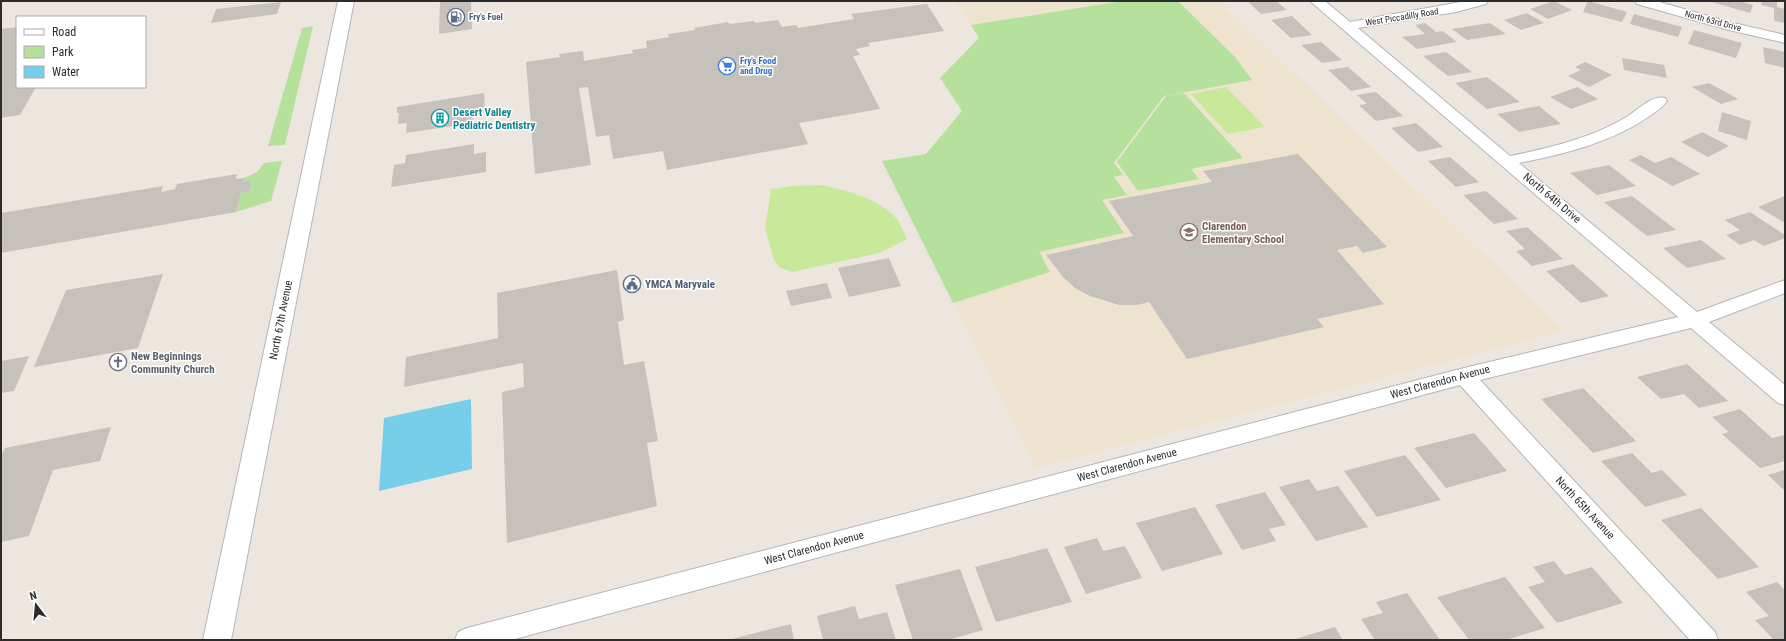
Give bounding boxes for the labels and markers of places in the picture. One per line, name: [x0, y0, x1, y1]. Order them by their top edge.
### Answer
fuel station icon: Fry's Fuel: [446, 7, 466, 27]
place label: Fry's Fuel: [469, 12, 503, 22]
supermarket icon: Fry's Food and Drug: [717, 56, 737, 76]
place label: Fry's Food and Drug: [740, 56, 776, 76]
place label: Desert Valley Pediatric Dentistry: [453, 106, 535, 132]
building icon: Desert Valley Pediatric Dentistry: [430, 108, 450, 128]
place label: Clarendon Elementary School: [1202, 220, 1284, 246]
school or university icon: Clarendon Elementary School: [1179, 222, 1199, 242]
public building icon: YMCA Maryvale: [622, 274, 642, 294]
place label: YMCA Maryvale: [645, 278, 715, 291]
place label: New Beginnings Community Church: [131, 350, 215, 376]
church icon: New Beginnings Community Church: [108, 352, 128, 372]

